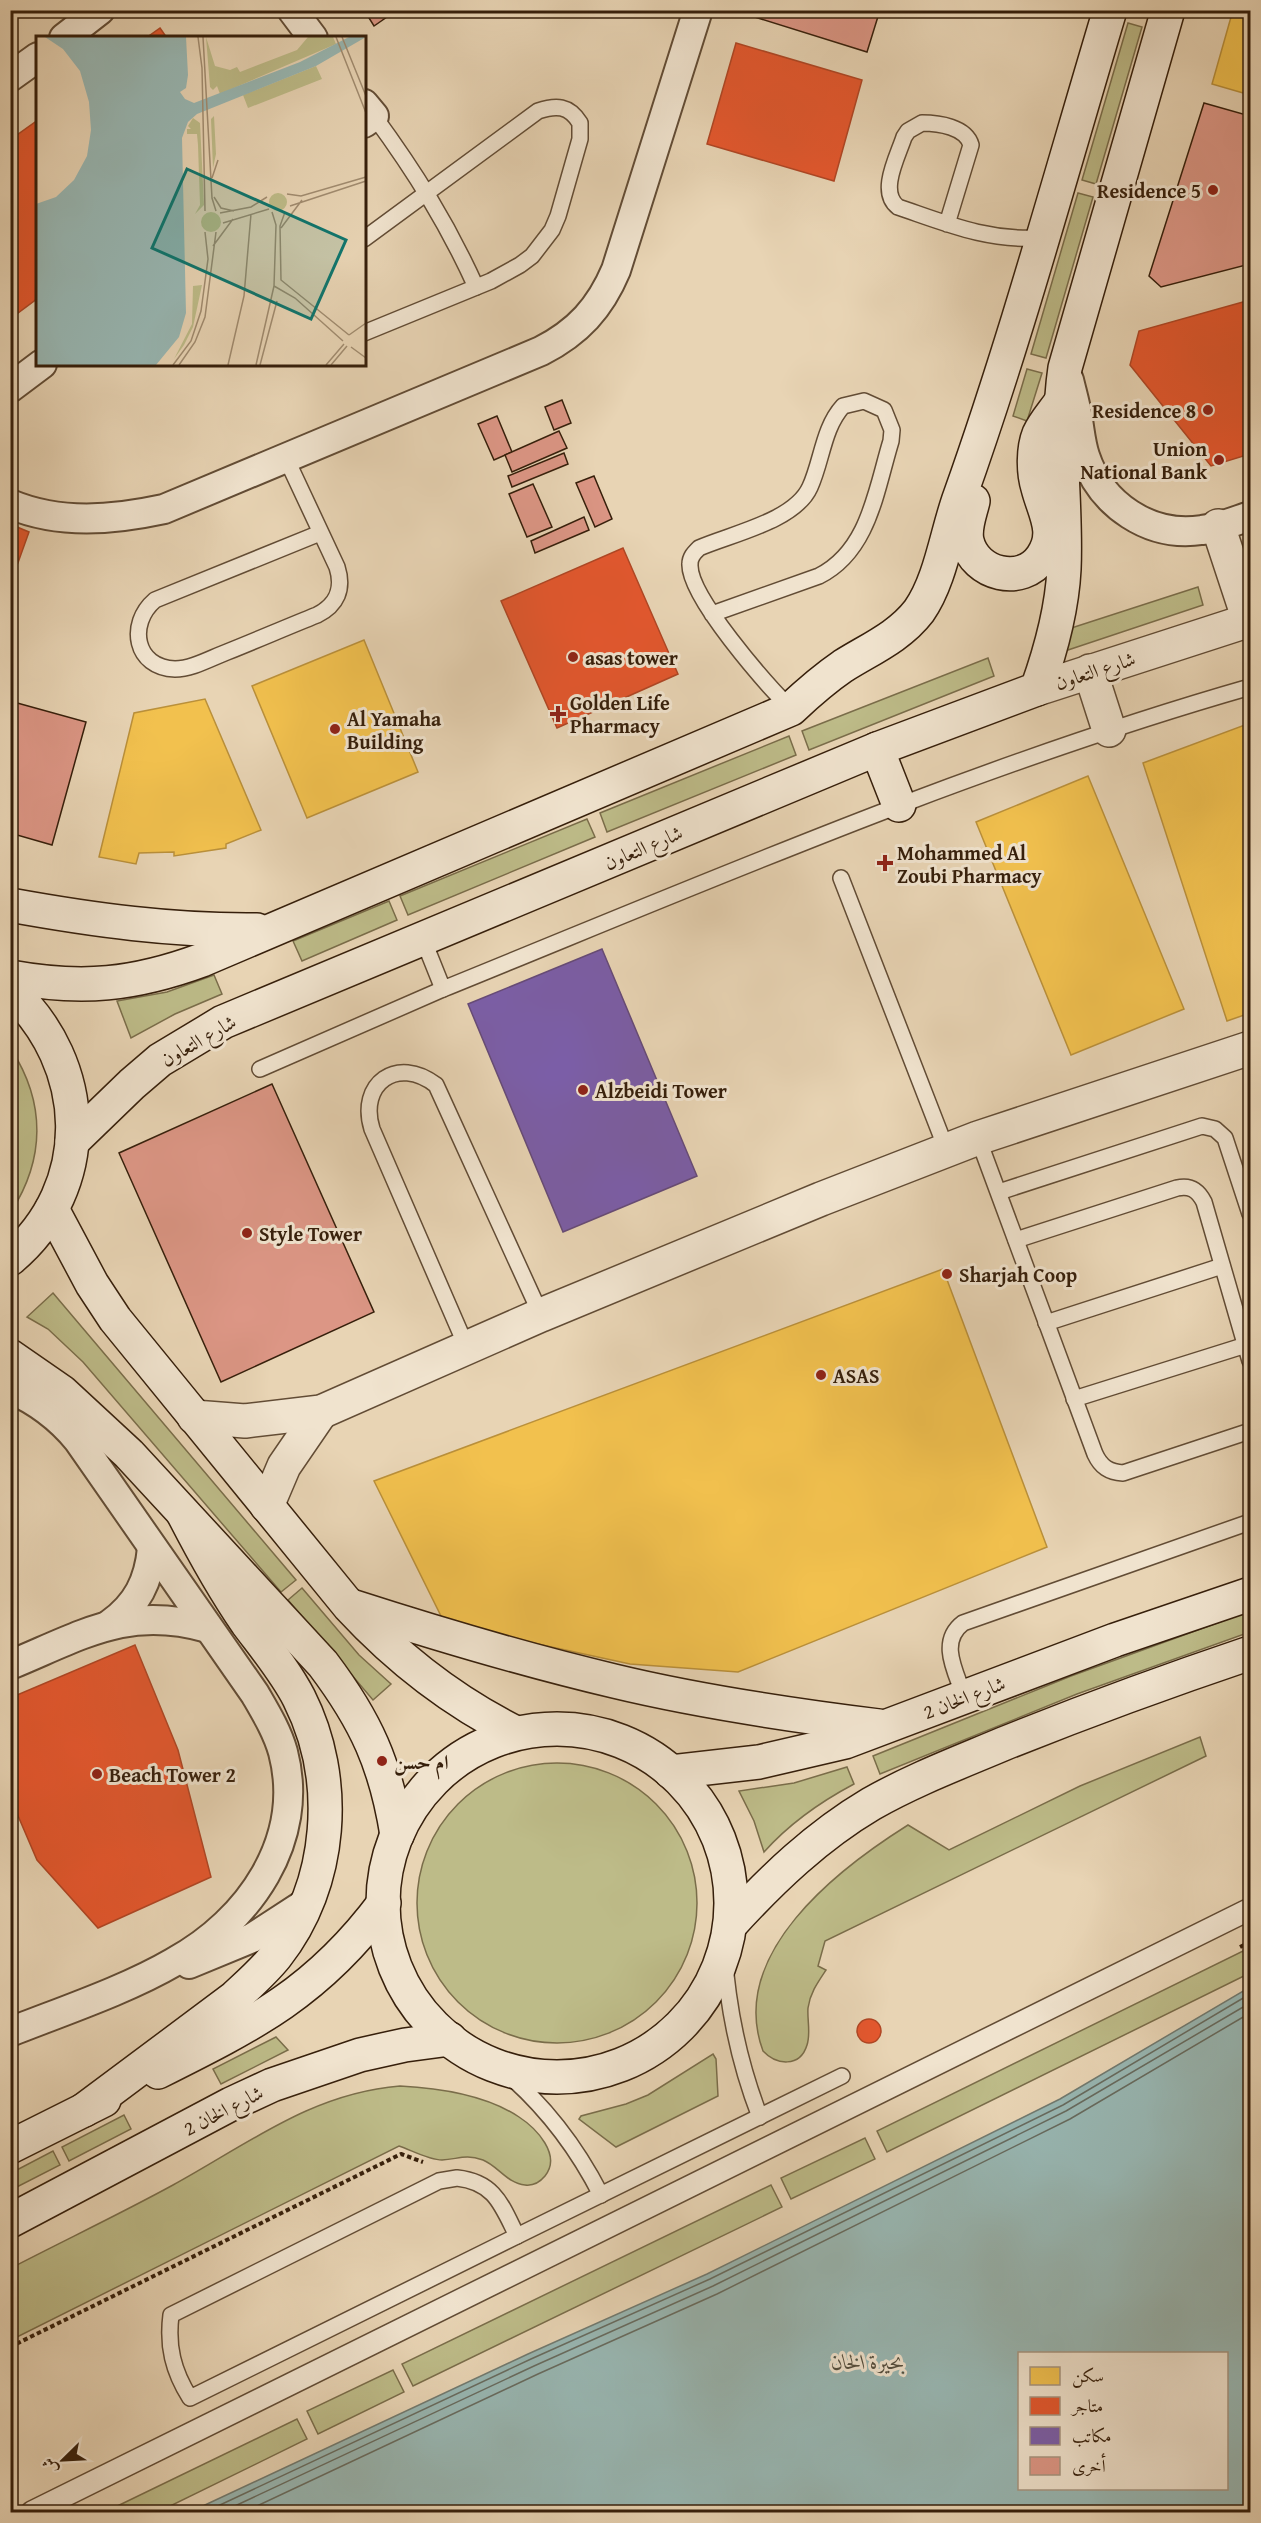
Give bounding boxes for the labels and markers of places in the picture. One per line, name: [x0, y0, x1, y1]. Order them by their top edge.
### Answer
place label: Residence 5: [1097, 176, 1201, 205]
marker: Residence 5: [1206, 183, 1220, 197]
place label: Residence 8: [1092, 396, 1196, 425]
marker: Residence 8: [1201, 403, 1215, 417]
place label: Union National Bank: [1080, 434, 1208, 486]
marker: Union National Bank: [1212, 453, 1226, 467]
place label: asas tower: [585, 643, 678, 672]
marker: asas tower: [566, 650, 580, 664]
place label: Golden Life Pharmacy: [570, 688, 670, 740]
place label: Al Yamaha Building: [347, 704, 442, 756]
marker: Golden Life Pharmacy: [551, 707, 565, 721]
marker: Al Yamaha Building: [328, 722, 342, 736]
place label: Mohammed Al Zoubi Pharmacy: [897, 838, 1042, 890]
marker: Mohammed Al Zoubi Pharmacy: [878, 856, 892, 870]
place label: Alzbeidi Tower: [595, 1076, 727, 1105]
marker: Alzbeidi Tower: [576, 1083, 590, 1097]
place label: Style Tower: [259, 1219, 362, 1248]
marker: Style Tower: [240, 1226, 254, 1240]
place label: Sharjah Coop: [959, 1260, 1077, 1289]
marker: Sharjah Coop: [940, 1267, 954, 1281]
place label: ASAS: [833, 1361, 880, 1390]
marker: ASAS: [814, 1368, 828, 1382]
place label: ام حسن: [394, 1747, 449, 1780]
marker: ام حسن: [375, 1754, 389, 1768]
place label: Beach Tower 2: [109, 1760, 236, 1789]
marker: Beach Tower 2: [90, 1767, 104, 1781]

